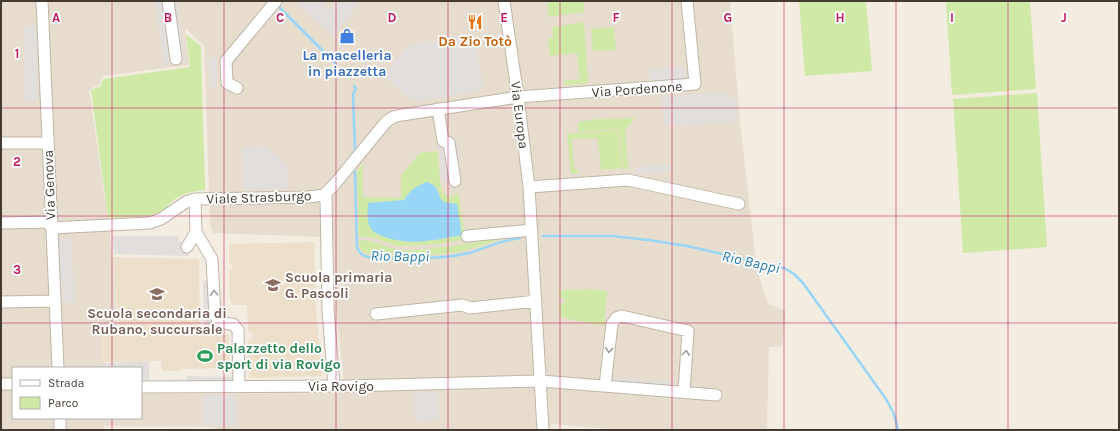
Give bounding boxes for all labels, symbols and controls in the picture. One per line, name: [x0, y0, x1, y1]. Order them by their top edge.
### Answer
text: A: [52, 10, 60, 25]
text: B: [164, 10, 172, 25]
text: C: [276, 10, 284, 25]
text: D: [388, 10, 397, 25]
text: E: [500, 10, 508, 25]
text: F: [612, 10, 620, 25]
text: G: [724, 10, 732, 25]
text: H: [835, 10, 845, 25]
text: I: [950, 10, 954, 25]
text: J: [1061, 10, 1067, 25]
restaurant icon: Da Zio Totò: [466, 13, 484, 31]
shop icon: La macelleria in piazzetta: [338, 27, 356, 45]
place label: Da Zio Totò: [438, 33, 512, 50]
text: 1: [15, 46, 19, 61]
place label: La macelleria in piazzetta: [302, 47, 392, 80]
street label: Via Pordenone: [591, 78, 683, 101]
street label: Via Europa: [507, 80, 532, 150]
street label: Via Genova: [40, 150, 59, 220]
text: 2: [13, 154, 21, 169]
street label: Viale Strasburgo: [206, 187, 312, 208]
water label: Rio Bappi: [370, 246, 430, 266]
water label: Rio Bappi: [720, 247, 782, 277]
text: 3: [13, 262, 21, 277]
place label: Scuola primaria G. Pascoli: [285, 269, 392, 302]
school or university icon: Scuola primaria G. Pascoli: [264, 276, 282, 294]
school or university icon: Scuola secondaria di Rubano, succursale: [148, 285, 166, 303]
one-way arrow: [209, 290, 218, 296]
place label: Scuola secondaria di Rubano, succursale: [87, 305, 227, 338]
place label: Palazzetto dello sport di via Rovigo: [217, 340, 341, 373]
sports icon: Palazzetto dello sport di via Rovigo: [196, 347, 214, 365]
one-way arrow: [605, 347, 614, 353]
one-way arrow: [682, 350, 691, 356]
legend: [12, 367, 142, 419]
text: Strada: [48, 376, 84, 390]
street label: Via Rovigo: [308, 378, 374, 395]
text: Parco: [48, 396, 78, 410]

